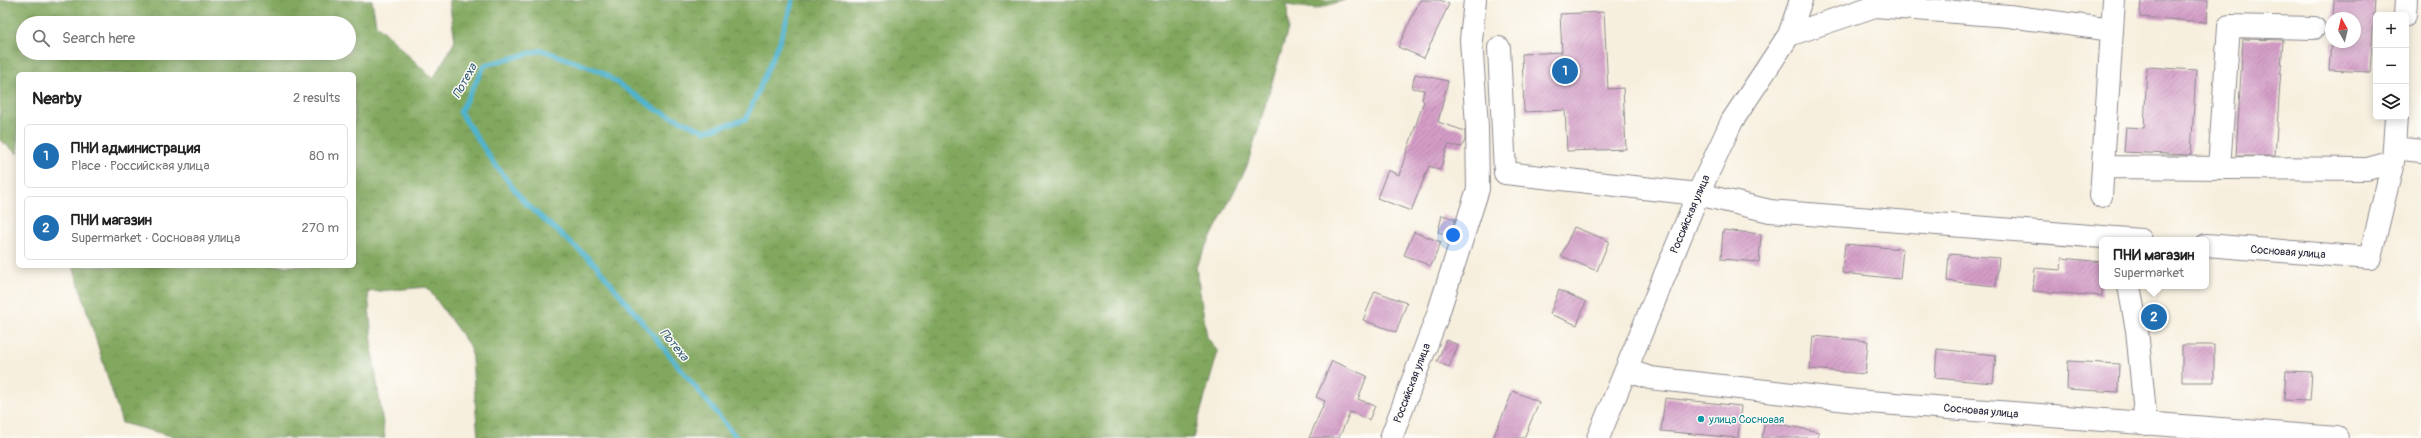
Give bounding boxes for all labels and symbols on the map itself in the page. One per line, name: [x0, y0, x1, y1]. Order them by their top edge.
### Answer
north arrow: [2325, 12, 2361, 48]
pin: 1: [1552, 56, 1578, 86]
water label: Потеха: [449, 60, 481, 101]
street label: Российская улица: [1668, 173, 1712, 255]
your location: [1443, 225, 1463, 245]
street label: Сосновая улица: [2250, 243, 2326, 261]
pin: 2: [2141, 302, 2167, 332]
water label: Потеха: [656, 326, 692, 365]
street label: Российская улица: [1391, 341, 1433, 425]
street label: Сосновая улица: [1943, 401, 2019, 421]
place label: улица Сосновая: [1708, 413, 1784, 426]
marker: улица Сосновая: [1696, 414, 1706, 424]

